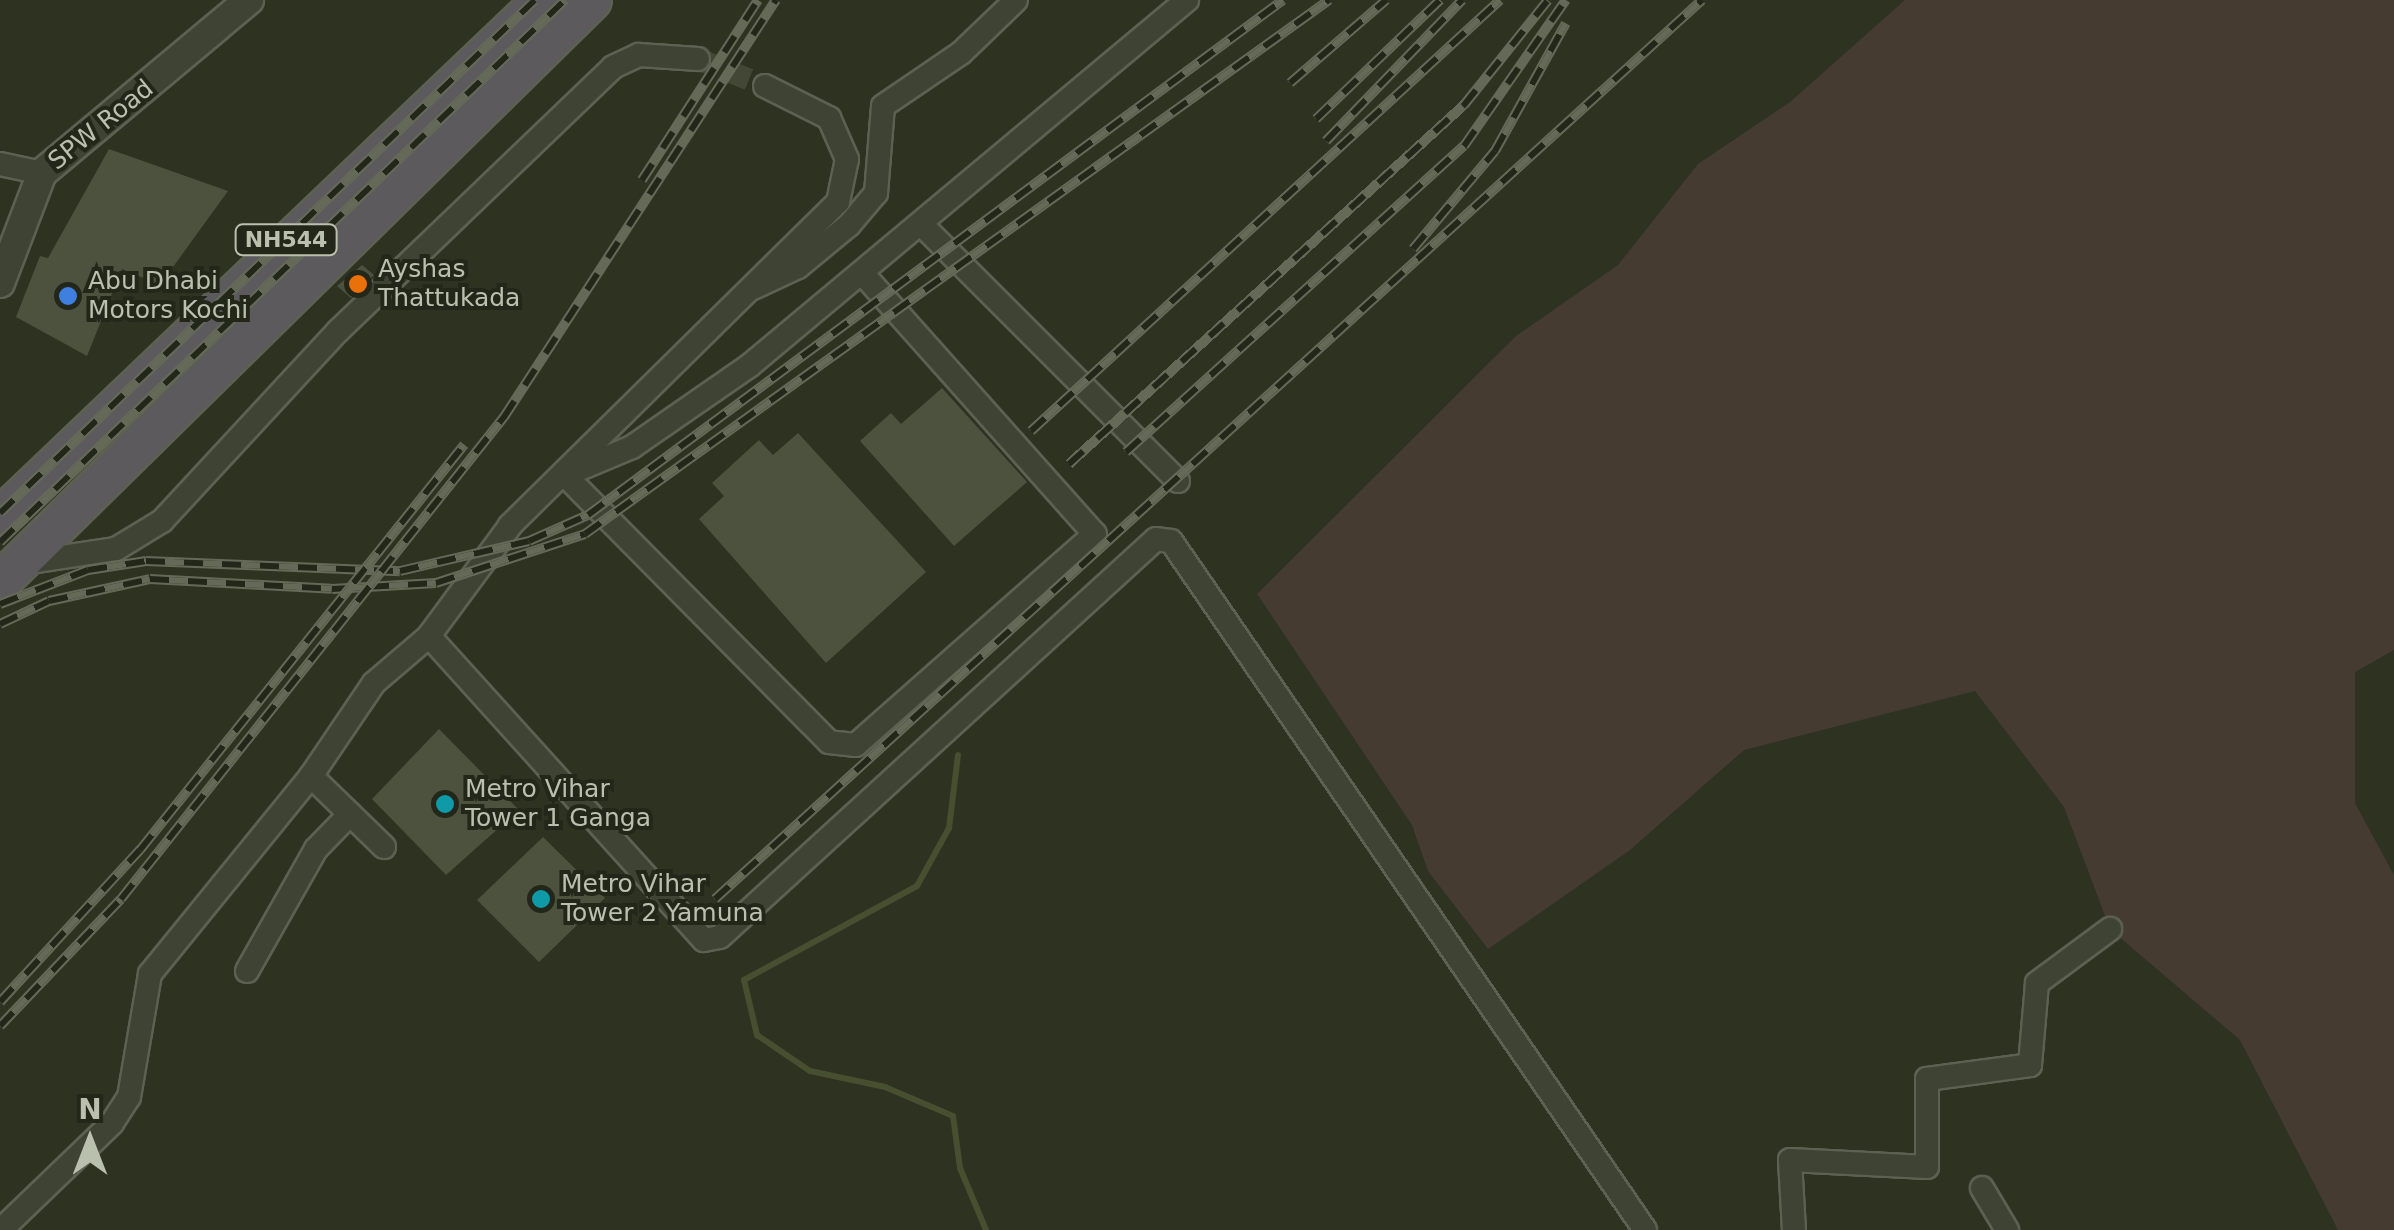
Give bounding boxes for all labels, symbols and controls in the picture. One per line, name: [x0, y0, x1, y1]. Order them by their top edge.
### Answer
street label: SPW Road: [42, 74, 160, 176]
road number: NH544: [234, 223, 338, 257]
place label: Ayshas Thattukada: [378, 255, 520, 314]
place label: Abu Dhabi Motors Kochi: [88, 267, 248, 326]
marker: Ayshas Thattukada: [347, 273, 369, 295]
marker: Abu Dhabi Motors Kochi: [57, 285, 79, 307]
place label: Metro Vihar Tower 1 Ganga: [465, 775, 651, 834]
marker: Metro Vihar Tower 1 Ganga: [434, 793, 456, 815]
place label: Metro Vihar Tower 2 Yamuna: [561, 870, 764, 929]
marker: Metro Vihar Tower 2 Yamuna: [530, 888, 552, 910]
north arrow: [40, 1090, 140, 1190]
text: N: [78, 1093, 102, 1126]

